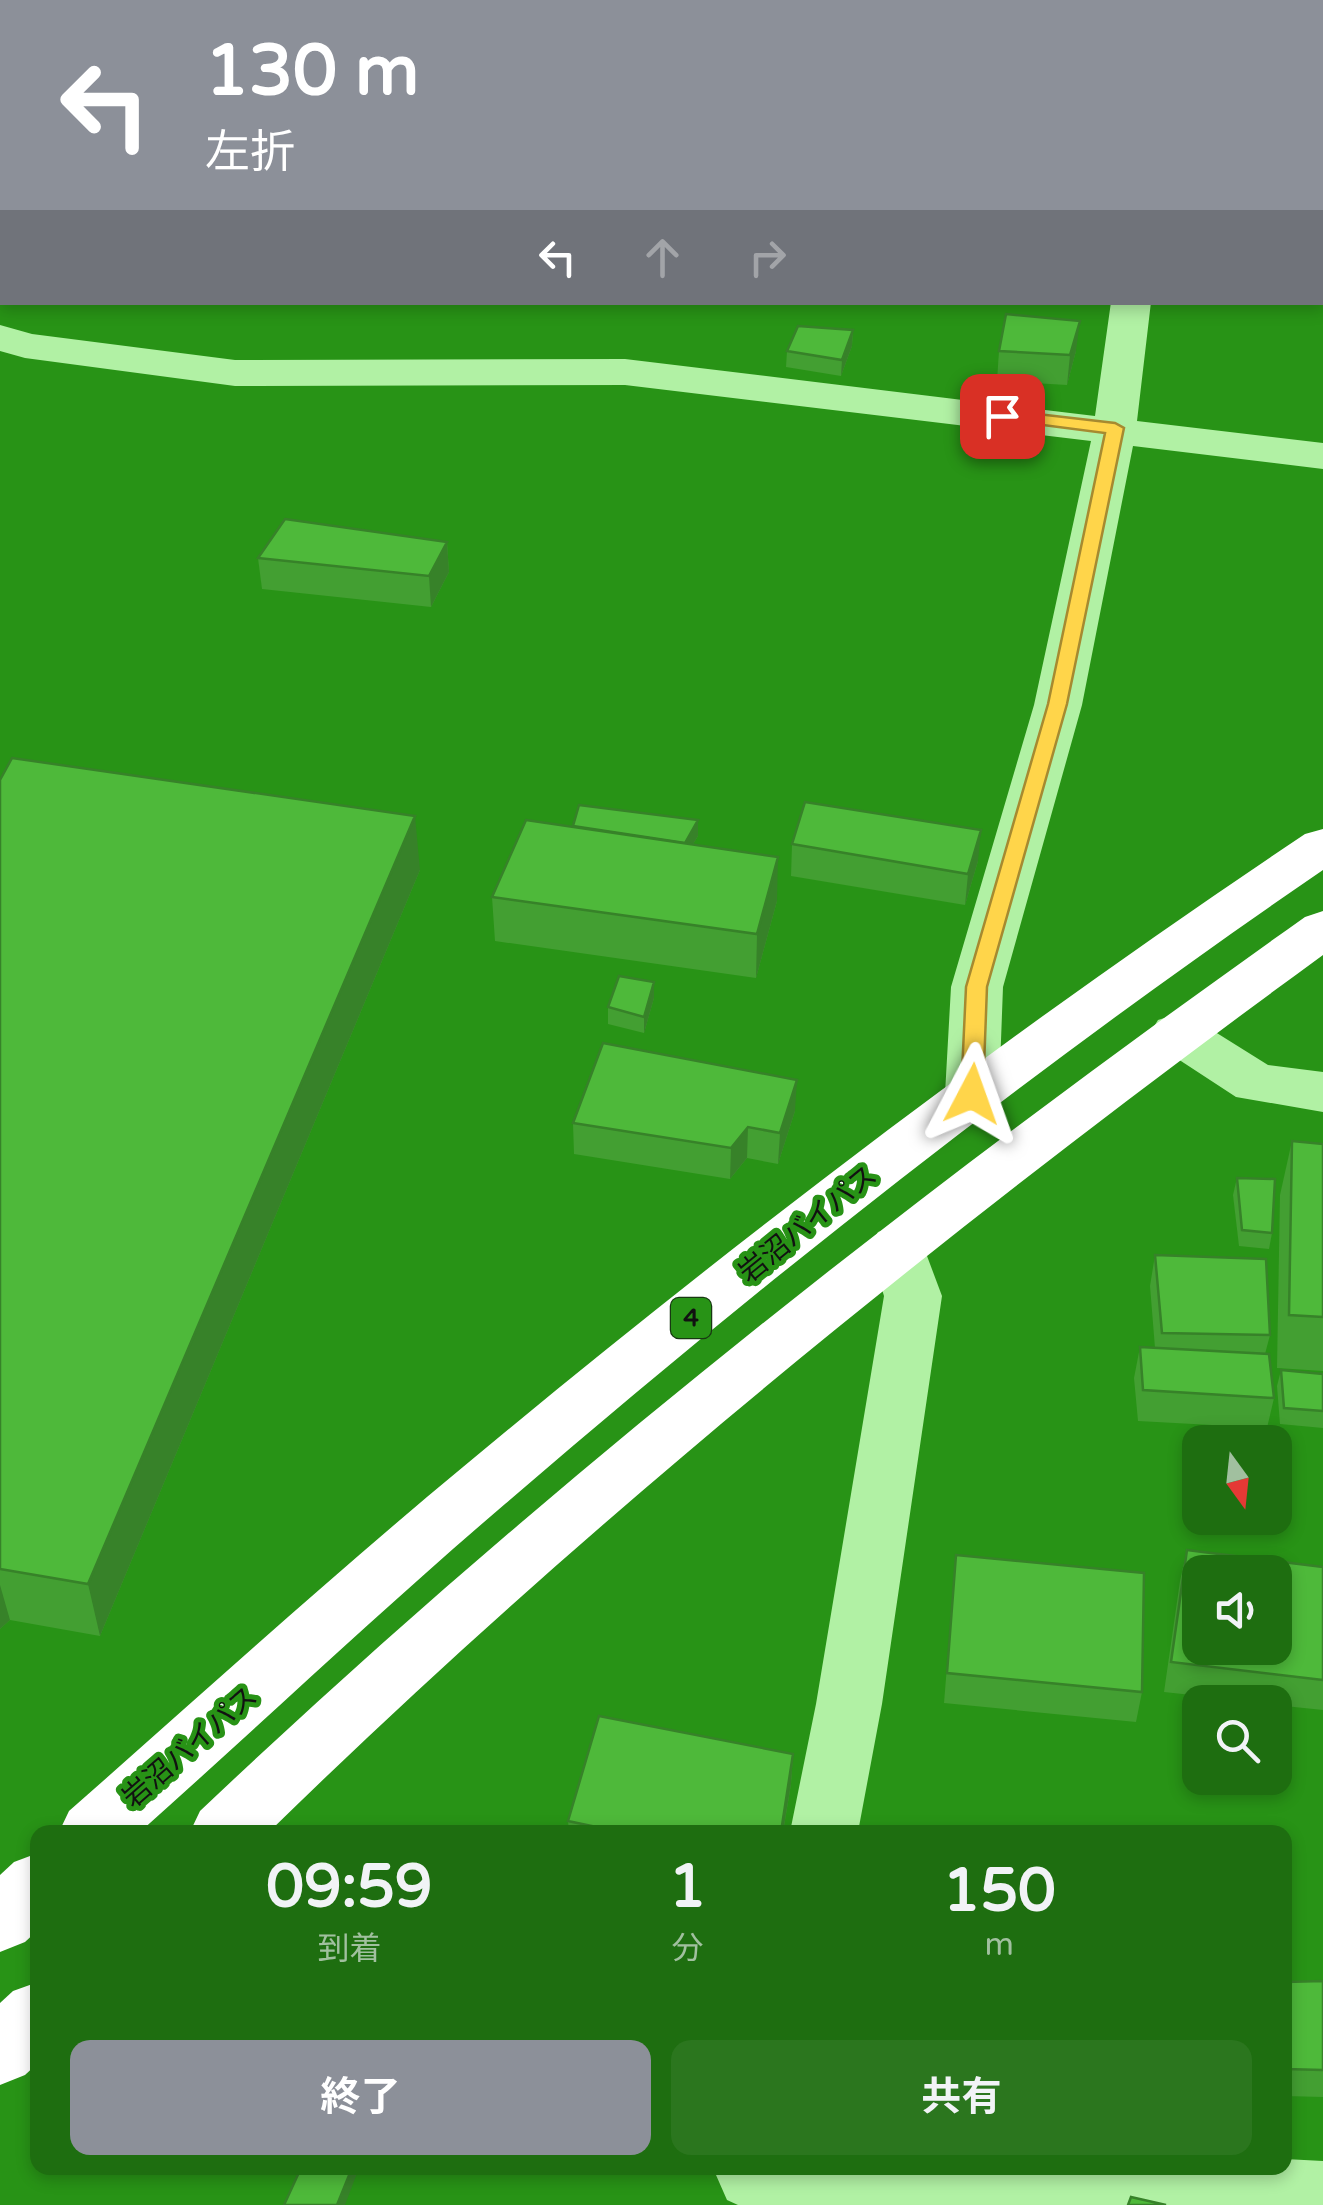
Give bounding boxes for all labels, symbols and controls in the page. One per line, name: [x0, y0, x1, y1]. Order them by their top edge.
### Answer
text: 130 m: [205, 30, 419, 114]
icon: left: [40, 40, 170, 170]
text: 左折: [205, 126, 295, 180]
icon: left: [530, 230, 585, 285]
icon: ahead: [635, 230, 690, 285]
icon: right: [740, 230, 795, 285]
pin: [960, 374, 1045, 459]
icon: arrive: [975, 389, 1030, 444]
position arrow: [920, 1042, 1024, 1146]
street label: 岩沼バイパス: [732, 1158, 884, 1290]
road number: 4: [671, 1298, 711, 1338]
north arrow: [1182, 1425, 1292, 1535]
map controls: [1182, 1425, 1292, 1795]
button: sound: [1182, 1555, 1292, 1665]
street label: 岩沼バイパス: [116, 1679, 264, 1815]
button: search: [1182, 1685, 1292, 1795]
text: 09:59: [266, 1851, 433, 1923]
text: 1: [669, 1851, 706, 1923]
text: 150: [943, 1855, 1056, 1927]
text: m: [985, 1926, 1014, 1964]
text: 到着: [317, 1930, 381, 1968]
text: 分: [672, 1930, 704, 1968]
button: 終了: [70, 2040, 651, 2155]
button: 共有: [671, 2040, 1252, 2155]

